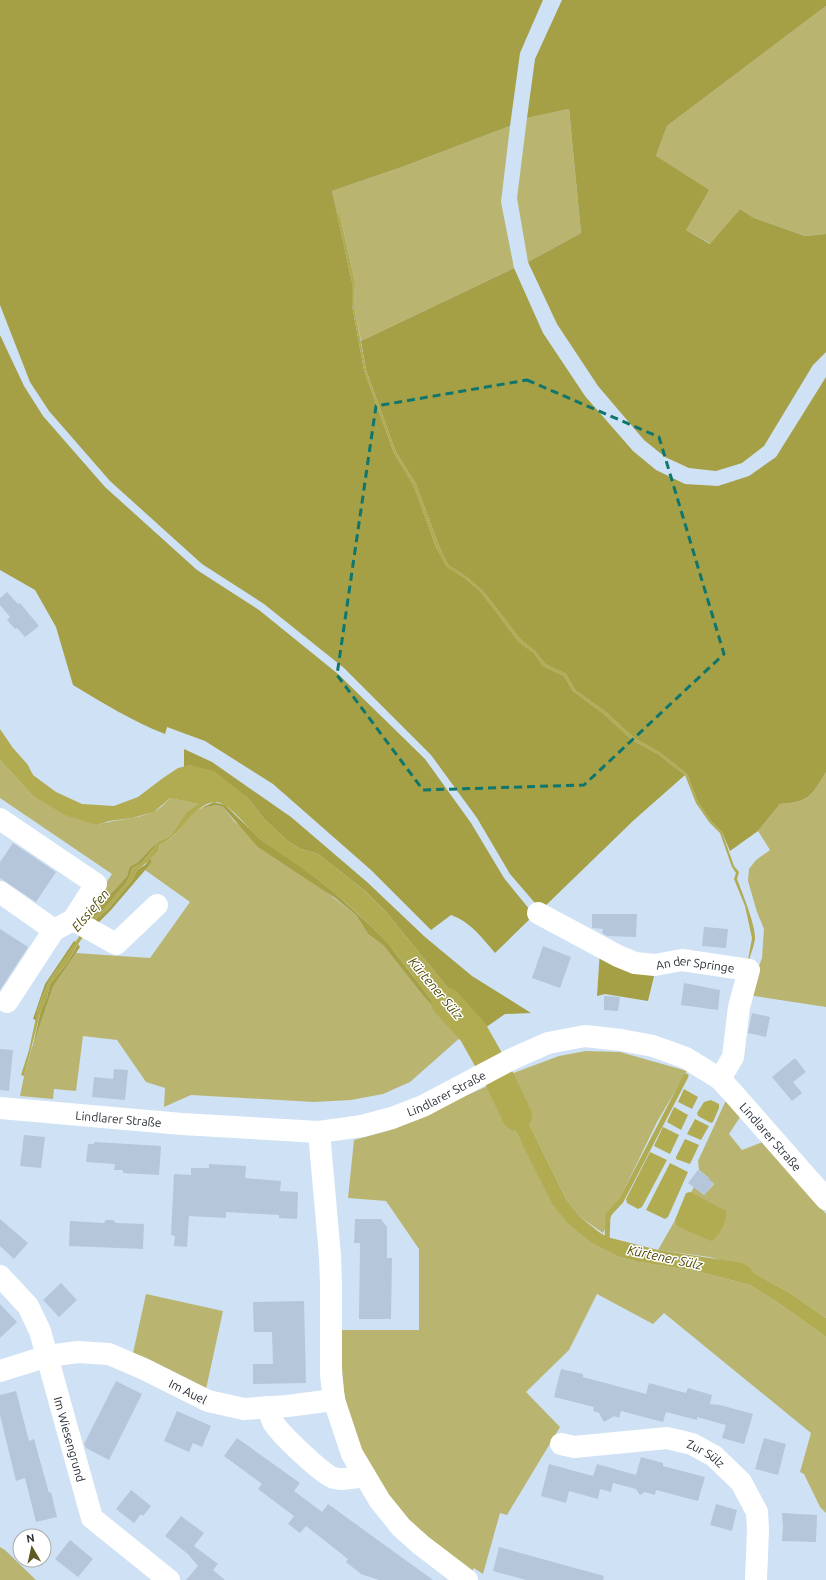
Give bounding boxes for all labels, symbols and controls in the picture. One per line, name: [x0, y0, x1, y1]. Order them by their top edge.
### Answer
water label: Elssiefen: [69, 886, 112, 934]
street label: An der Springe: [655, 953, 735, 974]
water label: Kürtener Sülz: [406, 954, 467, 1023]
street label: Lindlarer Straße: [405, 1068, 488, 1118]
street label: Lindlarer Straße: [738, 1100, 804, 1173]
street label: Lindlarer Straße: [75, 1108, 162, 1129]
water label: Kürtener Sülz: [626, 1242, 705, 1272]
street label: Im Auel: [167, 1376, 209, 1406]
street label: Im Wiesengrund: [52, 1395, 88, 1483]
street label: Zur Sülz: [686, 1437, 728, 1470]
north arrow: [12, 1528, 52, 1568]
text: N: [25, 1532, 35, 1545]

